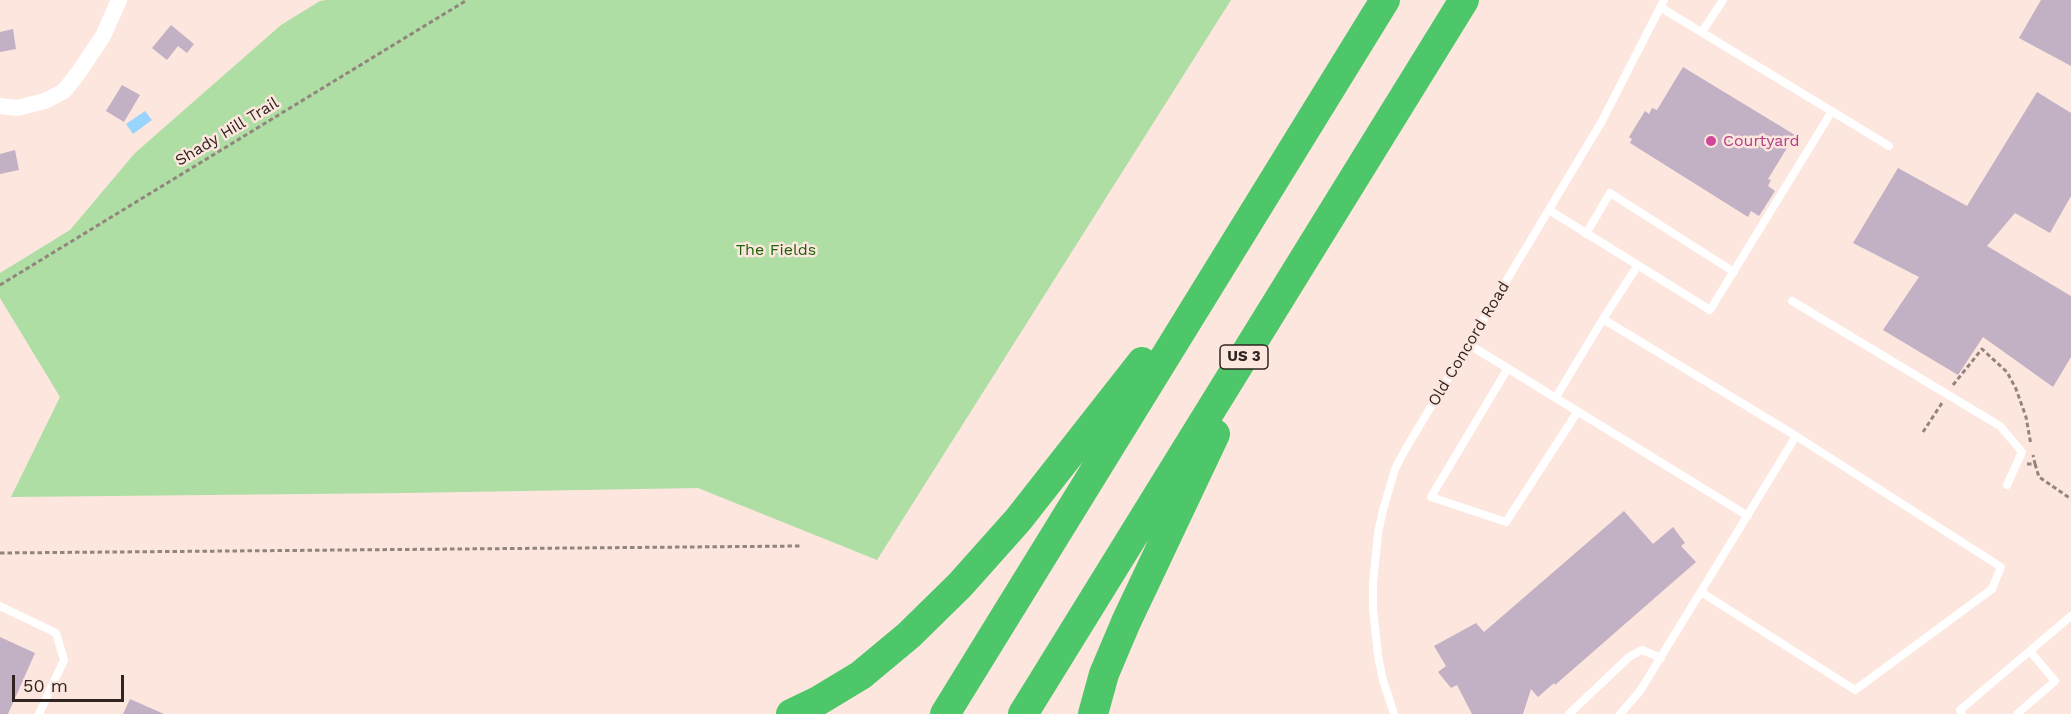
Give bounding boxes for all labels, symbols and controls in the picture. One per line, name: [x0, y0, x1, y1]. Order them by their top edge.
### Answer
street label: Shady Hill Trail: [172, 94, 282, 170]
place label: Courtyard: [1723, 131, 1800, 151]
marker: Courtyard: [1704, 134, 1718, 148]
park label: The Fields: [736, 240, 816, 260]
street label: Old Concord Road: [1424, 278, 1514, 410]
road number: US 3: [1220, 345, 1268, 369]
scale bar: [15, 663, 128, 701]
text: 50 m: [23, 675, 68, 696]

